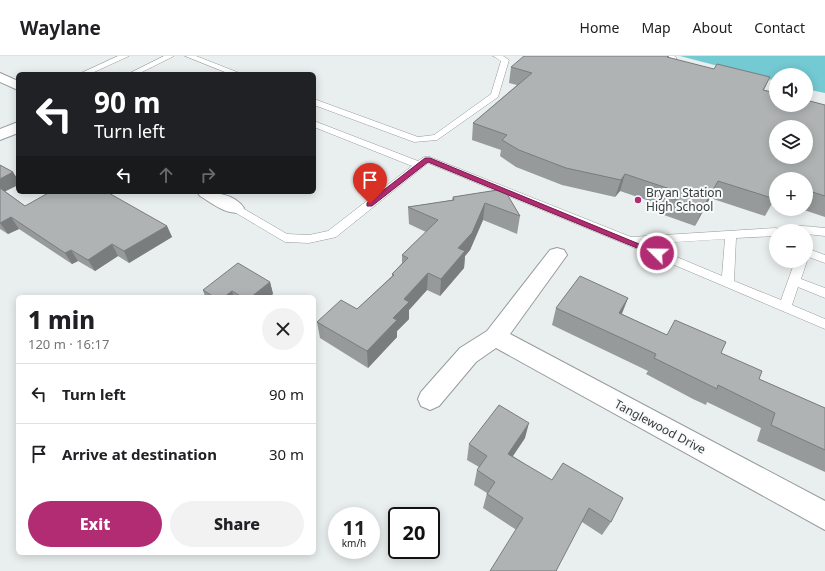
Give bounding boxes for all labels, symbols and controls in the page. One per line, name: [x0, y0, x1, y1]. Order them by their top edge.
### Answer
text: Waylane: [20, 15, 101, 41]
text: Home: [580, 18, 619, 37]
text: Map: [641, 18, 671, 37]
text: About: [693, 18, 732, 37]
text: Contact: [754, 18, 805, 37]
map controls: [769, 68, 813, 268]
button: sound: [769, 68, 813, 112]
text: 90 m: [94, 83, 161, 121]
icon: left: [28, 88, 80, 140]
text: Turn left: [94, 119, 165, 143]
button: layers: [769, 120, 813, 164]
pin: [353, 163, 387, 204]
icon: left: [113, 164, 135, 186]
icon: ahead: [155, 164, 177, 186]
icon: right: [197, 164, 219, 186]
icon: arrive: [359, 169, 381, 191]
button: +: [769, 172, 813, 216]
place label: Bryan Station High School: [646, 184, 722, 215]
marker: Bryan Station High School: [633, 195, 643, 205]
button: −: [769, 224, 813, 268]
position arrow: [636, 232, 678, 274]
text: 1 min: [28, 303, 95, 336]
button: close: [262, 308, 304, 350]
text: 120 m · 16:17: [28, 335, 109, 353]
icon: left: [28, 383, 50, 405]
text: Turn left: [62, 384, 126, 404]
text: 90 m: [269, 384, 304, 404]
street label: Tanglewood Drive: [612, 395, 709, 458]
icon: arrive: [28, 443, 50, 465]
text: Arrive at destination: [62, 444, 217, 464]
text: 30 m: [269, 444, 304, 464]
button: Exit: [28, 501, 162, 547]
button: Share: [170, 501, 304, 547]
speed limit sign: 20: [388, 507, 440, 559]
text: 11: [343, 514, 365, 541]
text: km/h: [342, 536, 366, 550]

